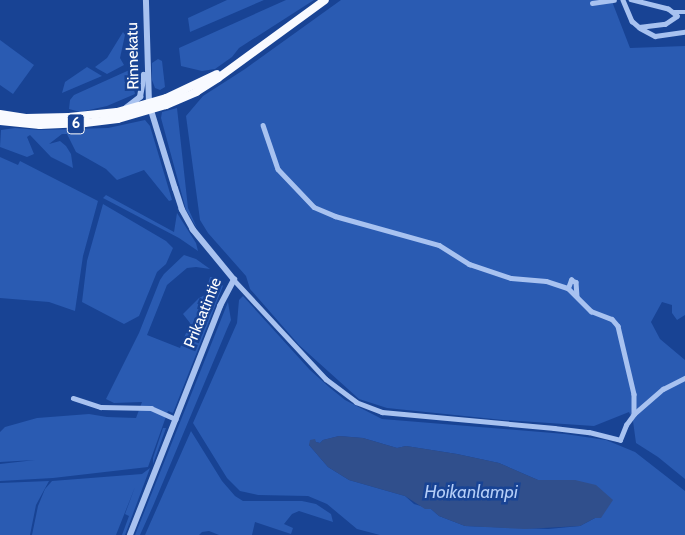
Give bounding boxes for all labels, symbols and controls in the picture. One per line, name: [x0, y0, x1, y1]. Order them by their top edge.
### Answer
street label: Rinnekatu: [123, 22, 143, 90]
road number: 6: [66, 112, 86, 136]
street label: Prikaatintie: [180, 275, 226, 351]
water label: Hoikanlampi: [424, 481, 518, 503]

